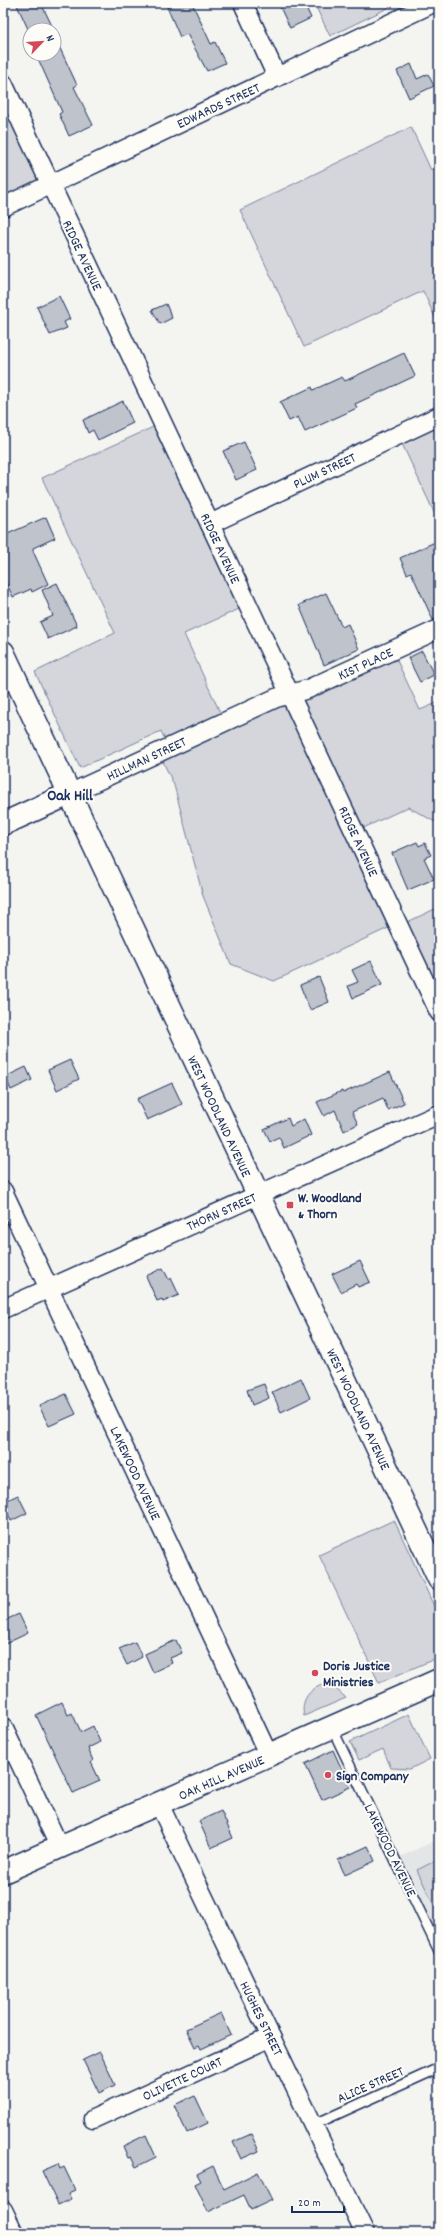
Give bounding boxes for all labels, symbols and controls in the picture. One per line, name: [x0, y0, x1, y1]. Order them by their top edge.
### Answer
north arrow: [22, 22, 62, 62]
text: N: [41, 33, 58, 45]
street label: EDWARDS STREET: [174, 79, 264, 135]
street label: RIDGE AVENUE: [56, 217, 107, 295]
street label: PLUM STREET: [290, 448, 360, 495]
street label: RIDGE AVENUE: [194, 510, 245, 588]
street label: KIST PLACE: [335, 643, 397, 686]
street label: HILLMAN STREET: [104, 732, 190, 787]
district label: Oak Hill: [47, 785, 93, 808]
street label: RIDGE AVENUE: [332, 803, 383, 881]
street label: WEST WOODLAND AVENUE: [181, 1053, 255, 1182]
street label: THORN STREET: [184, 1188, 260, 1237]
place label: W. Woodland & Thorn: [298, 1189, 362, 1225]
marker: W. Woodland & Thorn: [285, 1200, 295, 1210]
street label: WEST WOODLAND AVENUE: [320, 1346, 394, 1475]
street label: LAKEWOOD AVENUE: [104, 1424, 165, 1525]
place label: Doris Justice Ministries: [323, 1657, 390, 1693]
marker: Doris Justice Ministries: [310, 1668, 320, 1678]
street label: OAK HILL AVENUE: [176, 1751, 269, 1807]
place label: Sign Company: [336, 1767, 410, 1787]
marker: Sign Company: [323, 1770, 333, 1780]
street label: LAKEWOOD AVENUE: [358, 1801, 421, 1901]
street label: HUGHES STREET: [234, 1978, 287, 2060]
street label: OLIVETTE COURT: [140, 2052, 226, 2107]
street label: ALICE STREET: [334, 2062, 408, 2109]
scale bar: [292, 2188, 344, 2214]
text: 20 m: [298, 2195, 321, 2212]

